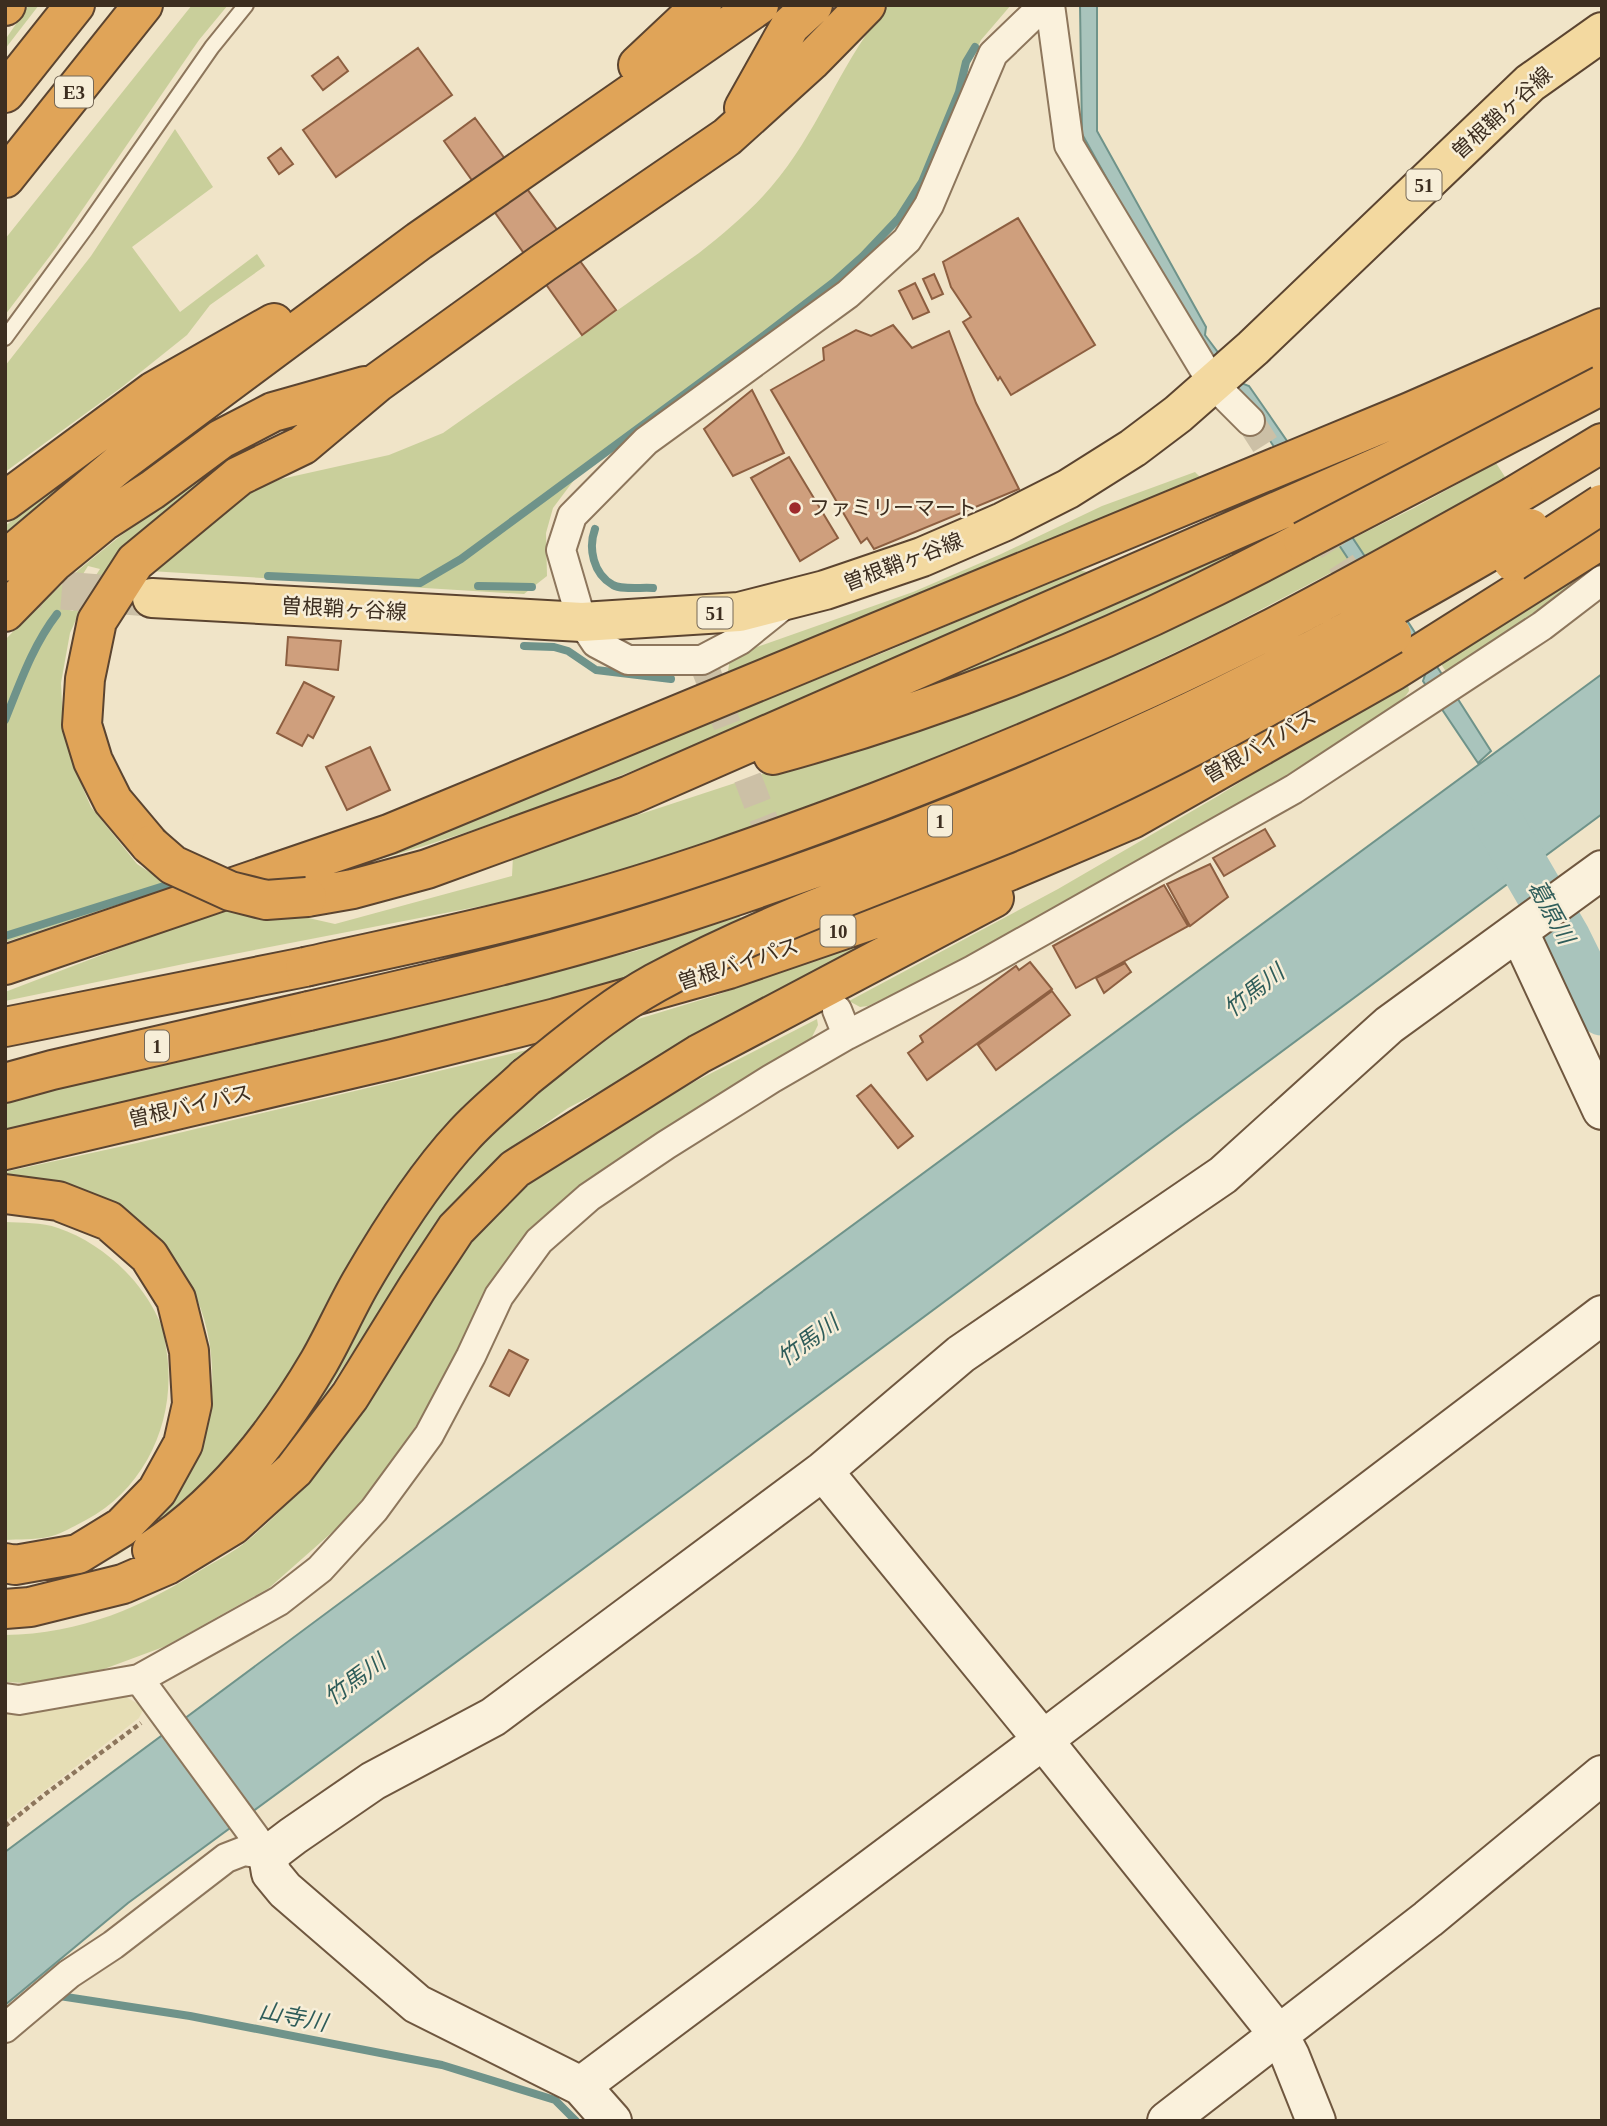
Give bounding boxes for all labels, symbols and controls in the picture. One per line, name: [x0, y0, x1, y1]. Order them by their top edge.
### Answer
street label: 曽根鞘ヶ谷線: [1447, 62, 1557, 164]
road number: E3: [55, 76, 93, 108]
road number: 51: [1406, 169, 1442, 200]
place label: ファミリーマート: [809, 496, 977, 520]
marker: ファミリーマート: [787, 500, 803, 516]
street label: 曽根鞘ヶ谷線: [840, 528, 966, 596]
street label: 曽根鞘ヶ谷線: [280, 594, 408, 624]
road number: 51: [698, 598, 732, 628]
street label: 曽根バイパス: [1200, 704, 1320, 788]
road number: 1: [928, 806, 952, 836]
water label: 葛原川: [1523, 876, 1580, 951]
road number: 10: [820, 916, 856, 946]
street label: 曽根バイパス: [675, 933, 801, 995]
water label: 竹馬川: [1219, 958, 1291, 1022]
road number: 1: [145, 1030, 169, 1062]
street label: 曽根バイパス: [126, 1080, 254, 1132]
water label: 竹馬川: [773, 1309, 846, 1371]
water label: 竹馬川: [320, 1648, 393, 1710]
water label: 山寺川: [257, 1998, 332, 2036]

